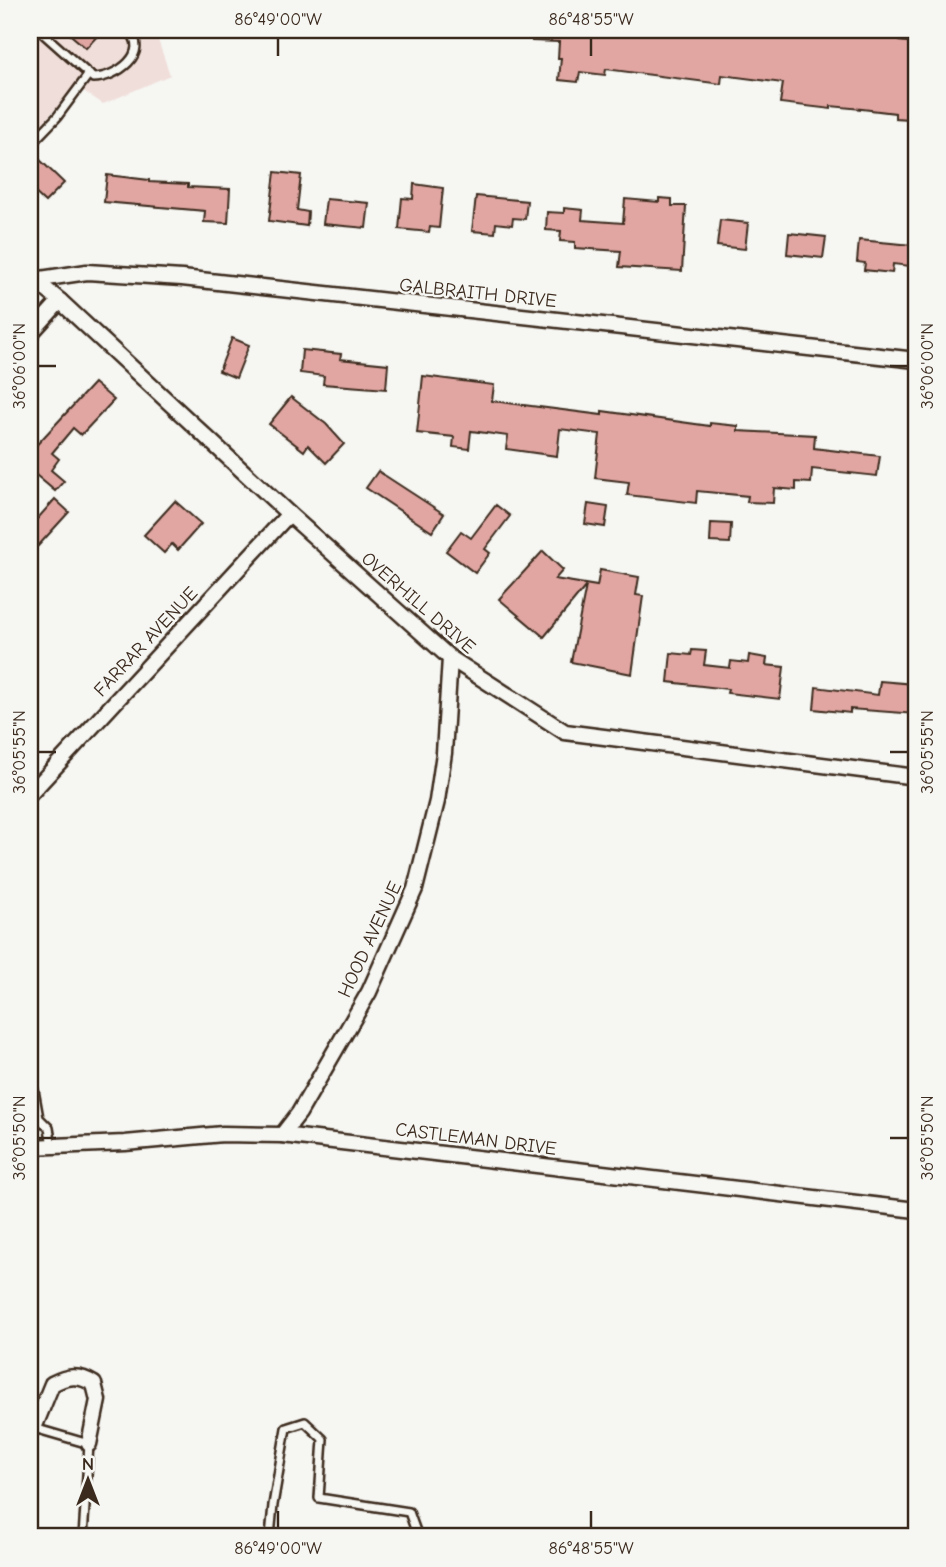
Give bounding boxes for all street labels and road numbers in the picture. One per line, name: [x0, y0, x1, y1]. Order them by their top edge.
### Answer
street label: GALBRAITH DRIVE: [398, 274, 558, 312]
street label: OVERHILL DRIVE: [357, 547, 480, 658]
street label: FARRAR AVENUE: [89, 582, 202, 701]
street label: HOOD AVENUE: [333, 878, 406, 1001]
street label: CASTLEMAN DRIVE: [394, 1118, 558, 1160]

